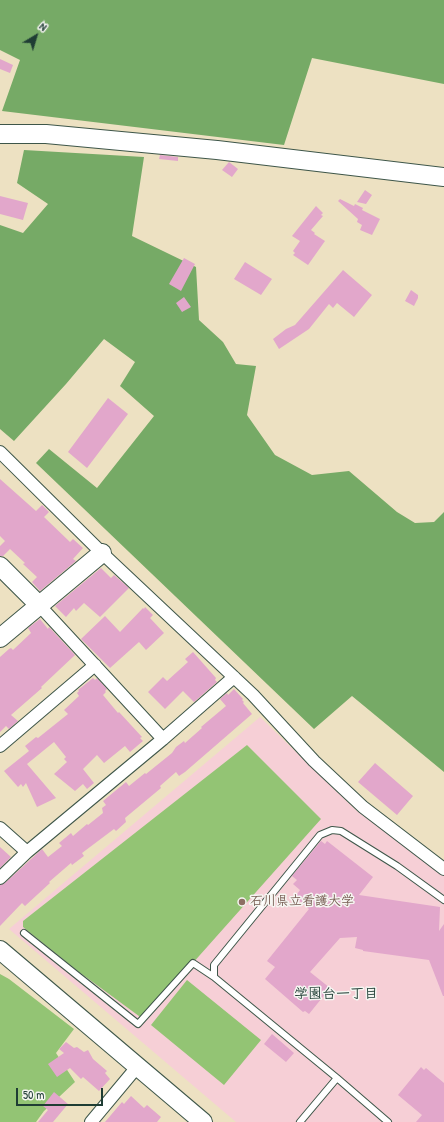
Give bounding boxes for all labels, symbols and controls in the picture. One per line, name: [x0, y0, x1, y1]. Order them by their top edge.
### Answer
north arrow: [16, 16, 56, 56]
text: N: [37, 19, 50, 34]
place label: 石川県立看護大学: [250, 894, 354, 910]
marker: 石川県立看護大学: [237, 897, 247, 907]
district label: 学園台一丁目: [294, 986, 378, 1002]
scale bar: [18, 1080, 105, 1106]
text: 50 m: [23, 1086, 44, 1103]

